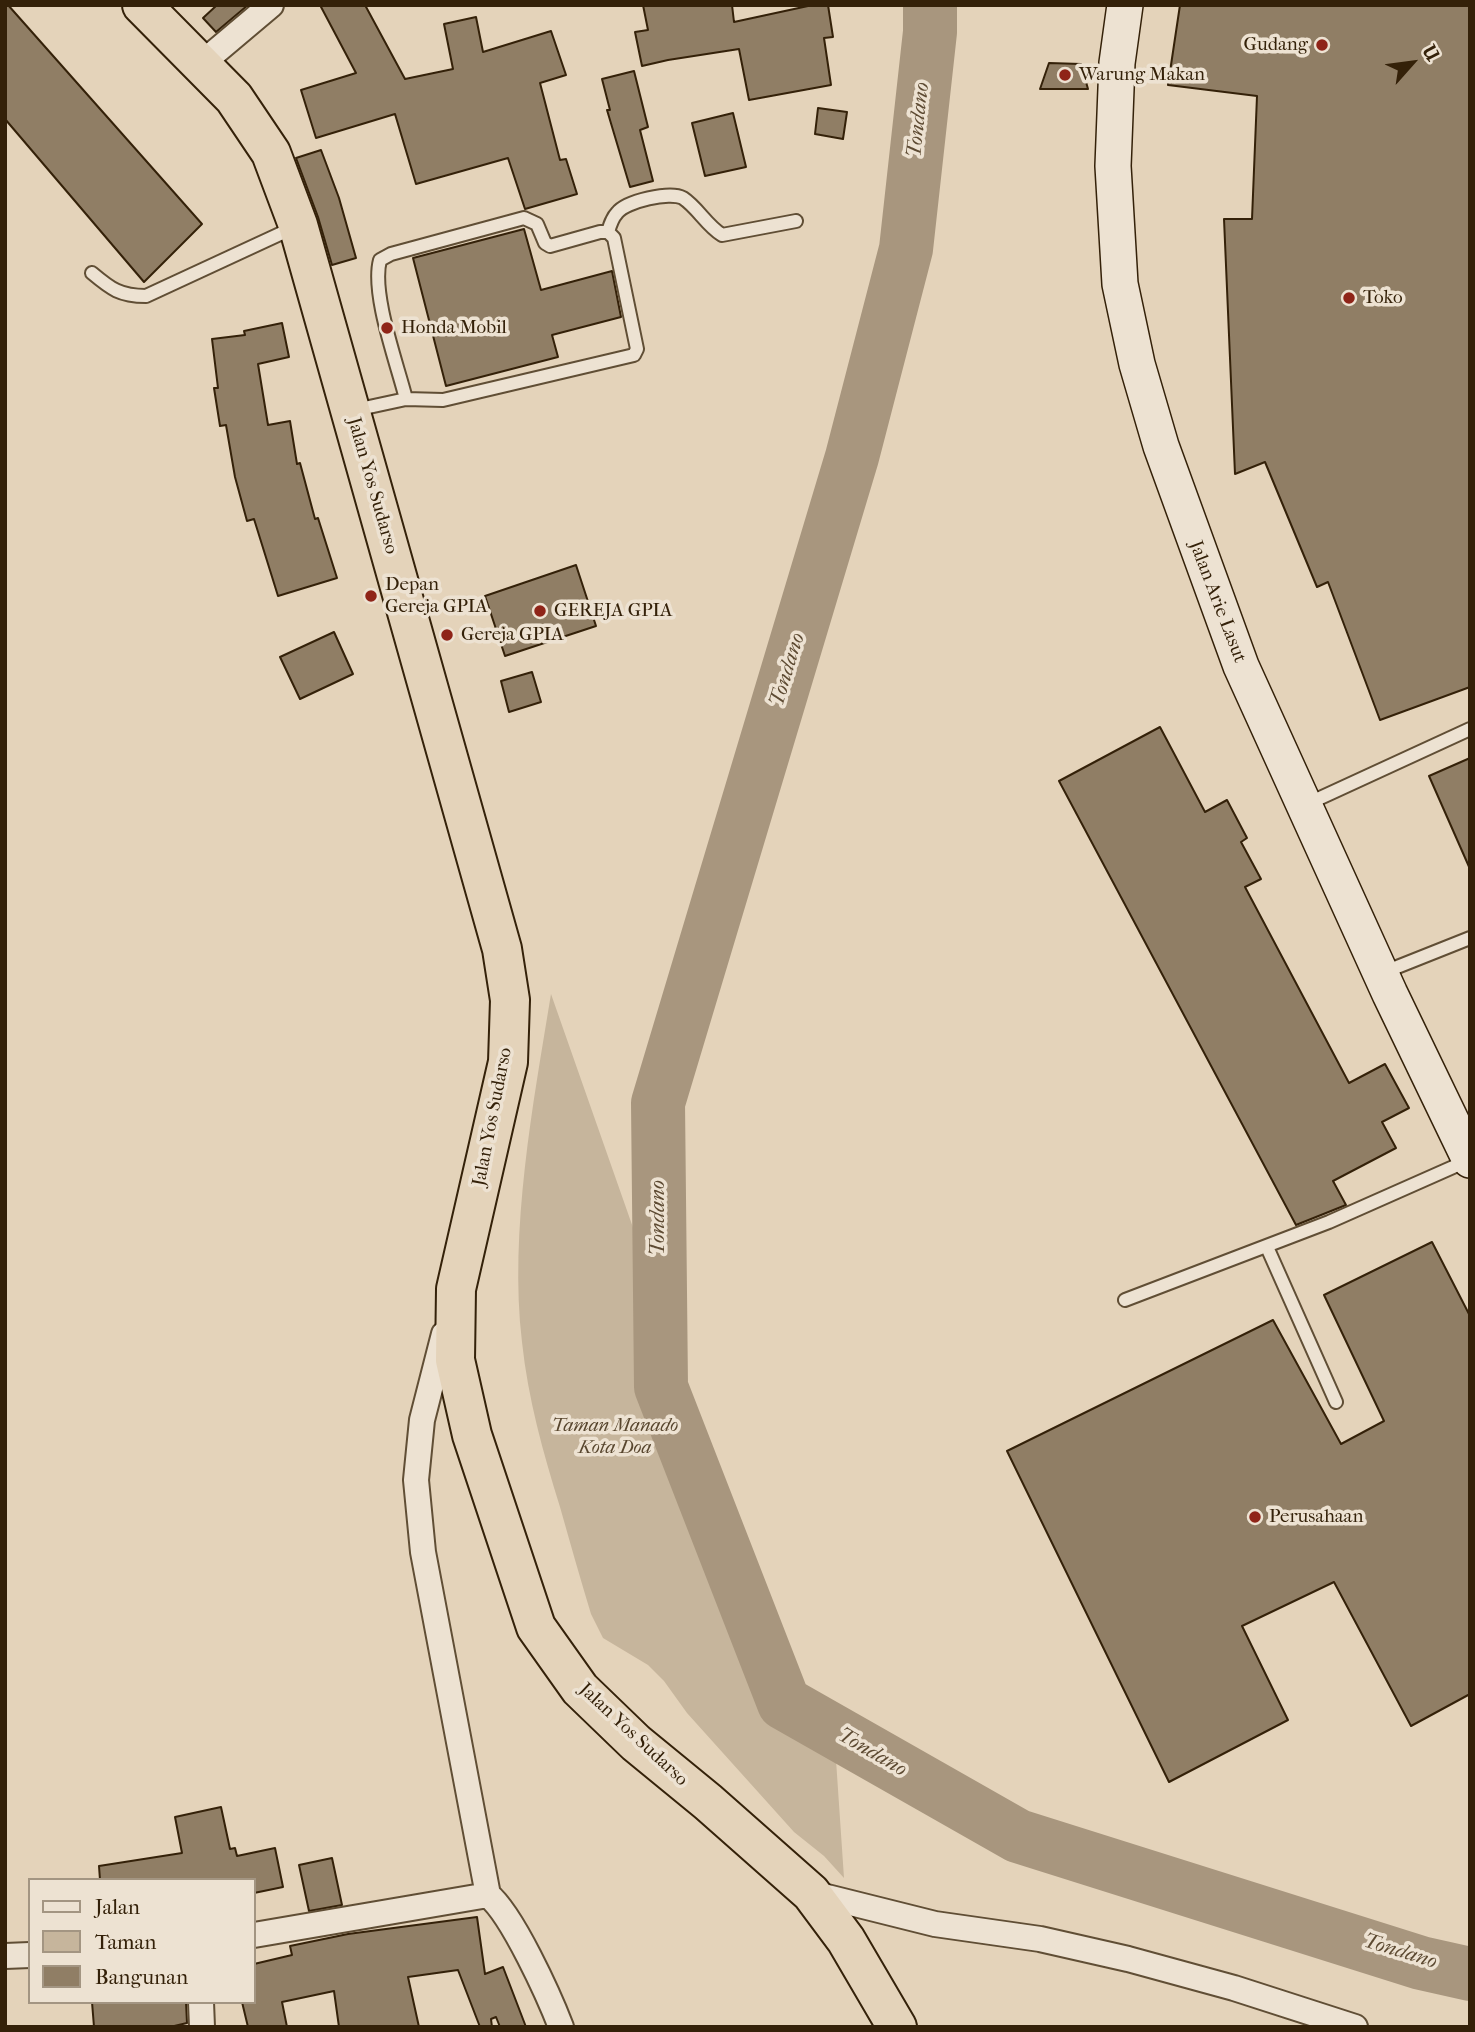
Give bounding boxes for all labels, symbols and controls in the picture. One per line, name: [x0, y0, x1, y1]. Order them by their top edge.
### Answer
north arrow: [1377, 28, 1447, 98]
place label: Gudang: [1244, 34, 1308, 56]
marker: Gudang: [1314, 37, 1330, 53]
text: U: [1417, 41, 1444, 65]
place label: Warung Makan: [1079, 64, 1205, 86]
marker: Warung Makan: [1057, 67, 1073, 83]
water label: Tondano: [903, 81, 935, 159]
place label: Toko: [1363, 287, 1403, 309]
marker: Toko: [1341, 290, 1357, 306]
place label: Honda Mobil: [401, 317, 507, 339]
marker: Honda Mobil: [379, 320, 395, 336]
street label: Jalan Yos Sudarso: [342, 415, 402, 557]
street label: Jalan Arie Lasut: [1183, 538, 1251, 666]
place label: Depan Gereja GPIA: [385, 574, 487, 618]
marker: Depan Gereja GPIA: [363, 588, 379, 604]
place label: GEREJA GPIA: [554, 600, 672, 622]
marker: GEREJA GPIA: [532, 603, 548, 619]
place label: Gereja GPIA: [461, 624, 563, 646]
marker: Gereja GPIA: [439, 627, 455, 643]
water label: Tondano: [765, 630, 811, 710]
street label: Jalan Yos Sudarso: [468, 1046, 518, 1188]
water label: Tondano: [646, 1180, 672, 1256]
park label: Taman Manado Kota Doa: [552, 1415, 678, 1459]
place label: Perusahaan: [1269, 1506, 1363, 1528]
marker: Perusahaan: [1247, 1509, 1263, 1525]
street label: Jalan Yos Sudarso: [574, 1679, 692, 1791]
water label: Tondano: [833, 1723, 911, 1783]
legend: [28, 1878, 256, 2004]
text: Jalan: [95, 1895, 140, 1919]
water label: Tondano: [1360, 1929, 1440, 1975]
text: Taman: [95, 1930, 156, 1954]
text: Bangunan: [95, 1965, 188, 1989]

